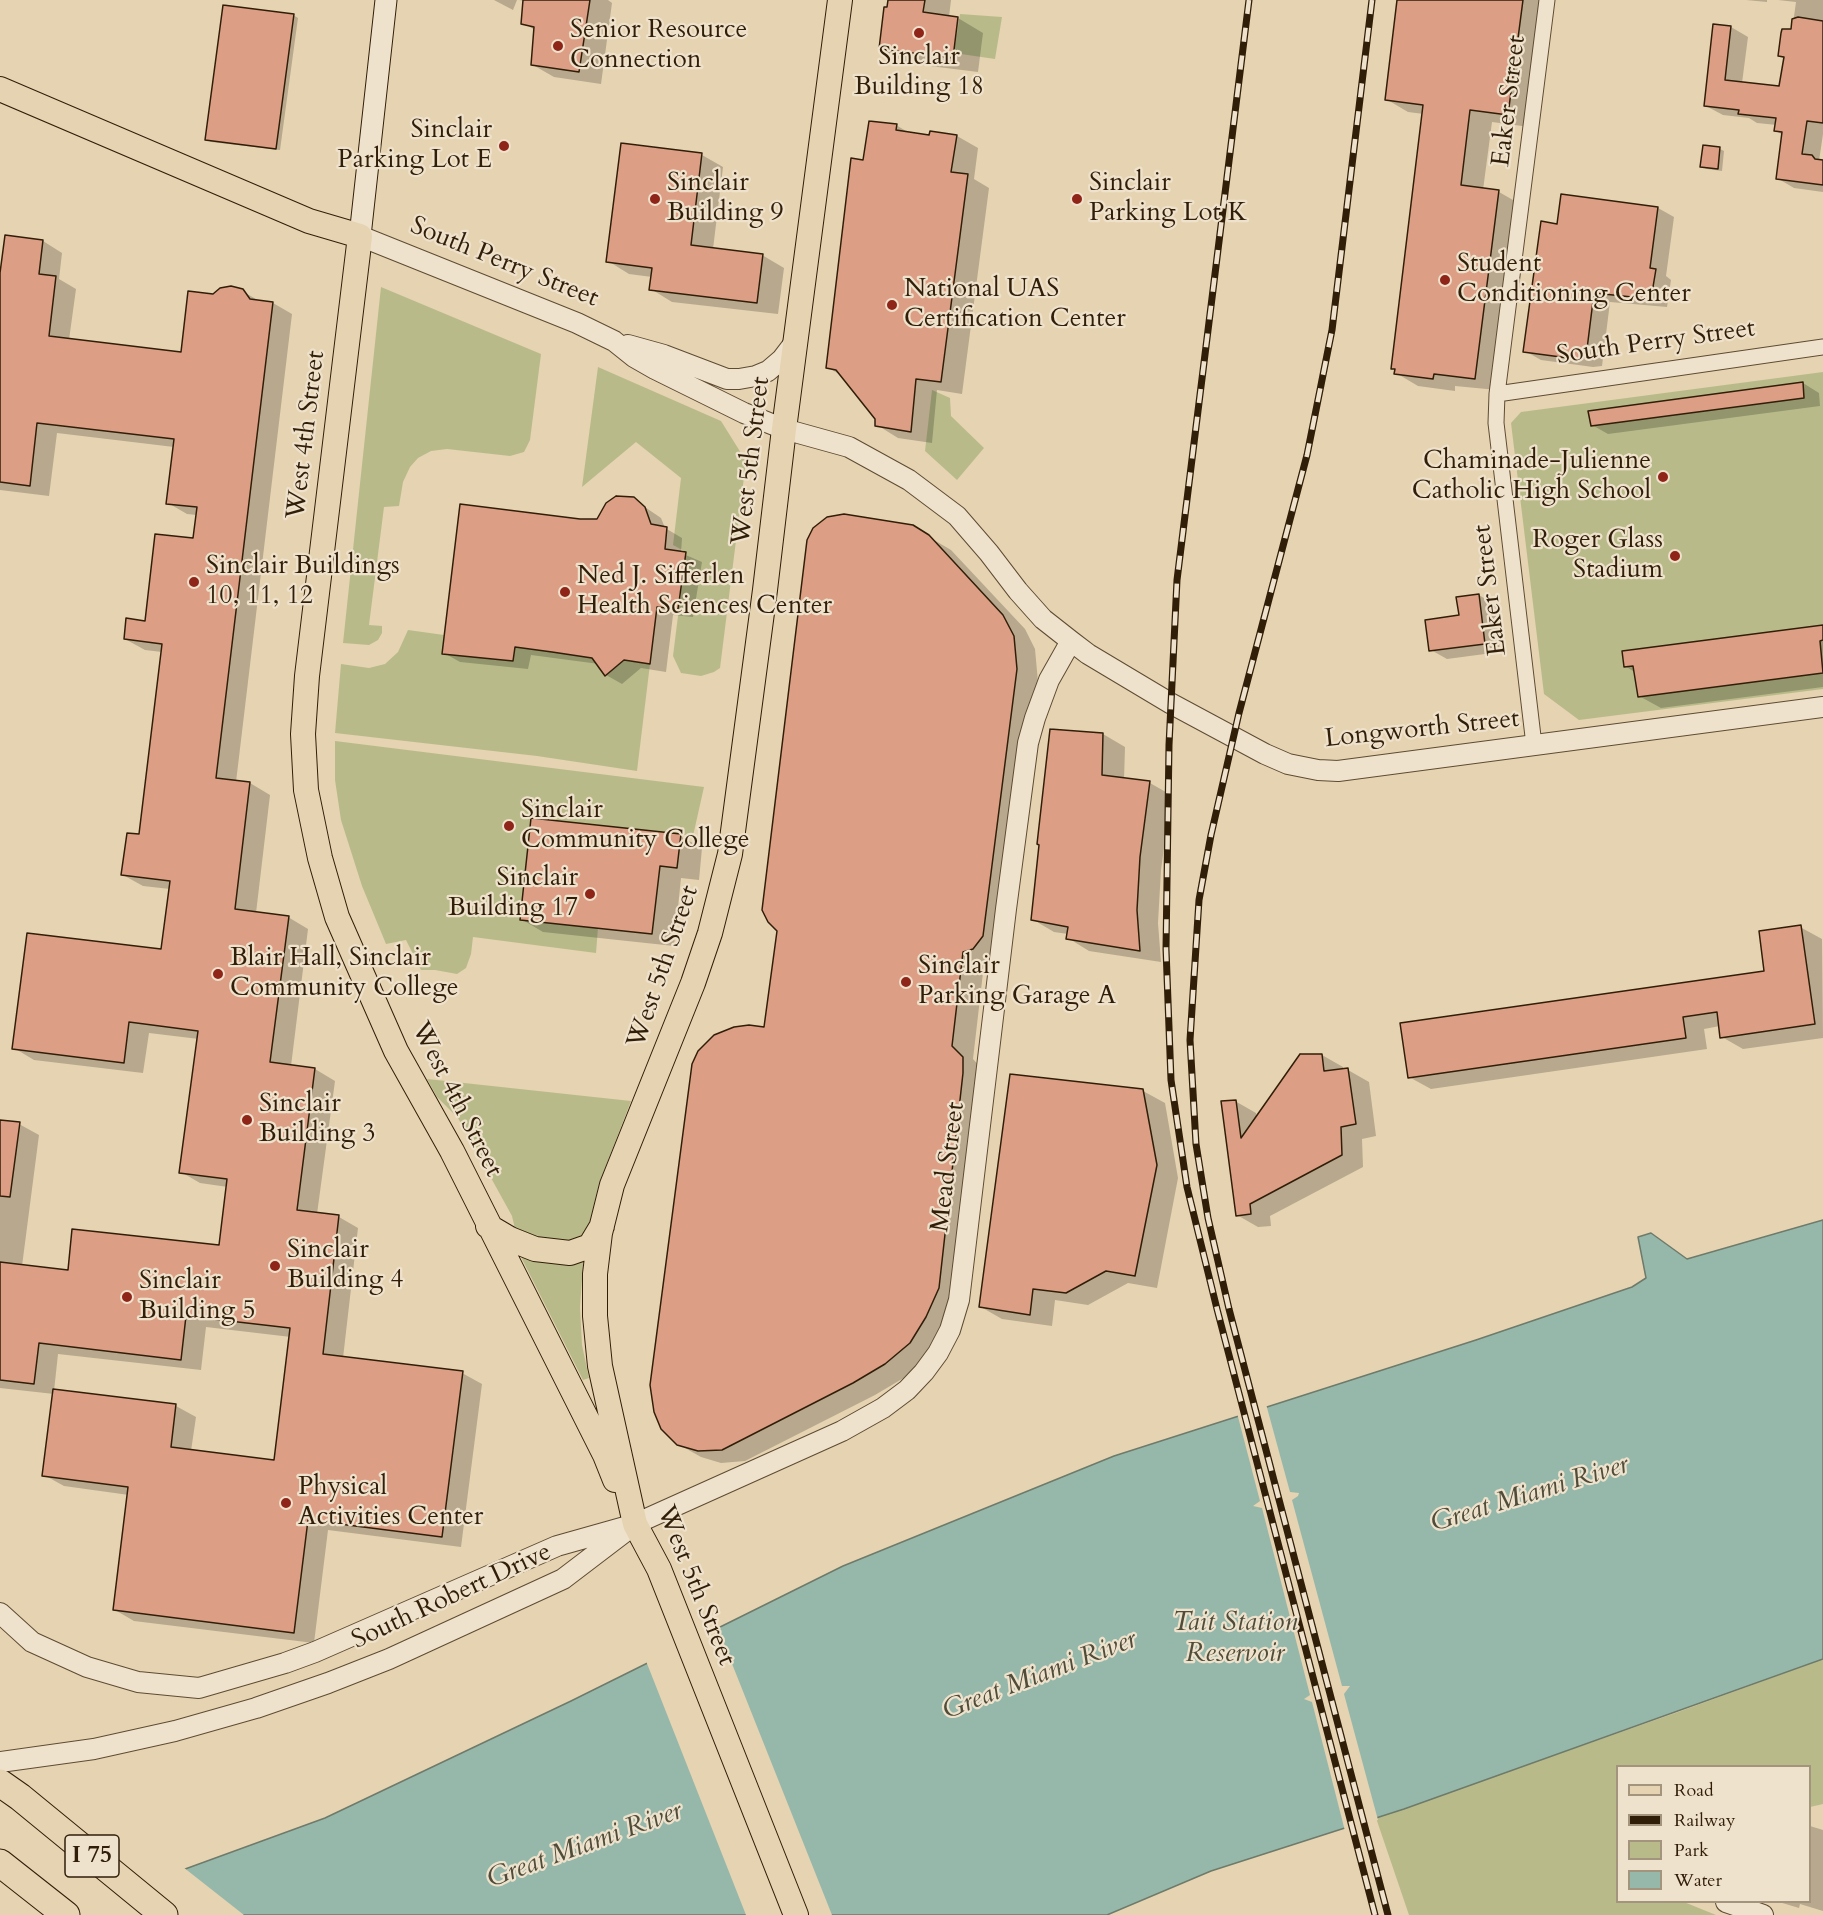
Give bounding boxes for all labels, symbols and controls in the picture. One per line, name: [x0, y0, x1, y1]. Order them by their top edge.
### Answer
place label: Senior Resource Connection: [570, 15, 747, 76]
marker: Sinclair Building 18: [912, 26, 926, 40]
street label: Eaker Street: [1486, 34, 1534, 168]
marker: Senior Resource Connection: [551, 39, 565, 53]
place label: Sinclair Building 18: [854, 42, 984, 104]
place label: Sinclair Parking Lot E: [337, 115, 492, 176]
marker: Sinclair Parking Lot E: [497, 139, 511, 153]
place label: Sinclair Building 9: [667, 168, 784, 230]
place label: Sinclair Parking Lot K: [1089, 168, 1247, 230]
marker: Sinclair Building 9: [648, 192, 662, 206]
marker: Sinclair Parking Lot K: [1070, 192, 1084, 206]
street label: South Perry Street: [405, 211, 603, 315]
place label: Student Conditioning Center: [1457, 249, 1691, 310]
marker: Student Conditioning Center: [1438, 273, 1452, 287]
place label: National UAS Certification Center: [904, 274, 1126, 336]
marker: National UAS Certification Center: [885, 298, 899, 312]
street label: South Perry Street: [1555, 314, 1757, 372]
street label: West 4th Street: [281, 349, 333, 521]
street label: West 5th Street: [726, 375, 778, 547]
place label: Chaminade-Julienne Catholic High School: [1412, 446, 1651, 508]
marker: Chaminade-Julienne Catholic High School: [1656, 470, 1670, 484]
street label: Eaker Street: [1467, 523, 1515, 657]
place label: Roger Glass Stadium: [1532, 525, 1663, 586]
marker: Roger Glass Stadium: [1668, 549, 1682, 563]
place label: Sinclair Buildings 10, 11, 12: [206, 551, 400, 612]
place label: Ned J. Sifferlen Health Sciences Center: [577, 561, 832, 622]
marker: Sinclair Buildings 10, 11, 12: [187, 575, 201, 589]
marker: Ned J. Sifferlen Health Sciences Center: [558, 585, 572, 599]
street label: Longworth Street: [1323, 704, 1521, 756]
place label: Sinclair Community College: [521, 795, 750, 856]
marker: Sinclair Community College: [502, 819, 516, 833]
place label: Sinclair Building 17: [448, 863, 578, 924]
street label: West 5th Street: [622, 882, 706, 1052]
marker: Sinclair Building 17: [583, 887, 597, 901]
place label: Blair Hall, Sinclair Community College: [230, 943, 459, 1005]
place label: Sinclair Parking Garage A: [918, 951, 1116, 1012]
marker: Blair Hall, Sinclair Community College: [211, 967, 225, 981]
marker: Sinclair Parking Garage A: [899, 975, 913, 989]
street label: West 4th Street: [404, 1017, 508, 1183]
place label: Sinclair Building 3: [259, 1089, 376, 1150]
street label: Mead Street: [926, 1100, 972, 1234]
marker: Sinclair Building 3: [240, 1113, 254, 1127]
place label: Sinclair Building 4: [287, 1235, 404, 1296]
marker: Sinclair Building 4: [268, 1259, 282, 1273]
place label: Sinclair Building 5: [139, 1266, 256, 1328]
marker: Sinclair Building 5: [120, 1290, 134, 1304]
water label: Great Miami River: [1427, 1449, 1633, 1541]
place label: Physical Activities Center: [298, 1472, 483, 1534]
marker: Physical Activities Center: [279, 1496, 293, 1510]
street label: West 5th Street: [649, 1501, 741, 1671]
street label: South Robert Drive: [347, 1537, 557, 1657]
water label: Tait Station Reservoir: [1172, 1608, 1298, 1671]
water label: Great Miami River: [938, 1624, 1142, 1728]
legend: [1616, 1765, 1811, 1903]
text: Road: [1674, 1778, 1714, 1803]
water label: Great Miami River: [483, 1796, 687, 1896]
text: Railway: [1674, 1808, 1736, 1833]
road number: I 75: [65, 1835, 119, 1877]
text: Park: [1674, 1838, 1709, 1863]
text: Water: [1674, 1868, 1722, 1893]

